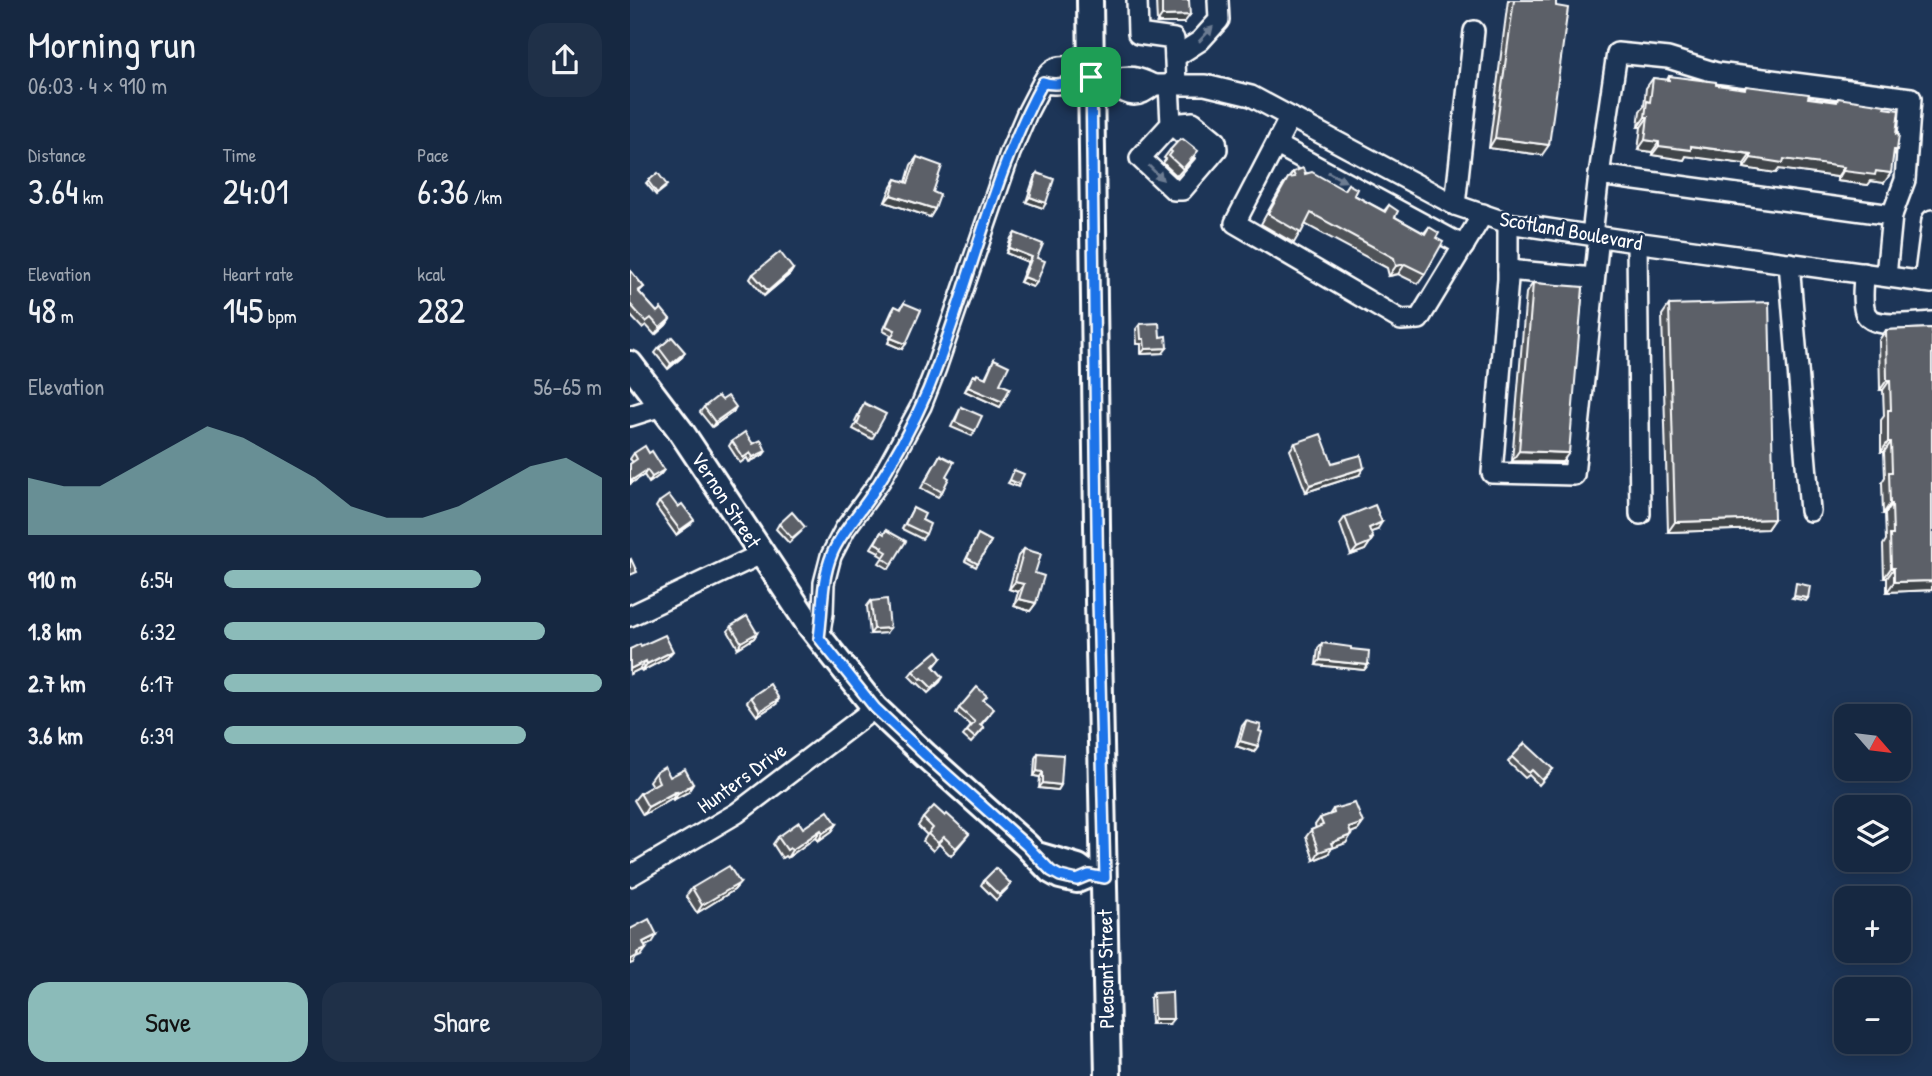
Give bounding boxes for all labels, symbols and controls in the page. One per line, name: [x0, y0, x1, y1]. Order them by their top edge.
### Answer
text: Morning run: [28, 18, 196, 70]
button: share: [528, 23, 602, 97]
one-way arrow: [1197, 26, 1213, 43]
pin: [1061, 47, 1121, 107]
icon: arrive: [1072, 58, 1110, 96]
text: 06:03 · 4 × 910 m: [28, 70, 167, 101]
text: Distance: [28, 142, 86, 168]
text: Time: [223, 142, 256, 168]
text: Pace: [417, 142, 449, 168]
one-way arrow: [1148, 165, 1165, 182]
text: 3.64: [28, 168, 78, 215]
text: 24:01: [223, 168, 289, 215]
text: 6:36: [417, 168, 469, 215]
one-way arrow: [1327, 172, 1347, 183]
text: km: [78, 184, 103, 210]
text: /km: [469, 184, 502, 210]
street label: Scotland Boulevard: [1498, 204, 1645, 257]
text: Elevation: [28, 261, 91, 287]
text: Heart rate: [223, 261, 294, 287]
text: kcal: [417, 261, 445, 287]
text: 48: [28, 287, 56, 334]
text: 145: [223, 287, 263, 334]
text: 282: [417, 287, 465, 334]
text: m: [56, 303, 74, 329]
text: bpm: [263, 303, 297, 329]
text: Elevation: [28, 371, 104, 402]
text: 56–65 m: [534, 371, 602, 402]
street label: Vernon Street: [684, 446, 769, 554]
text: 910 m: [28, 564, 76, 595]
text: 6:54: [140, 564, 173, 595]
text: 1.8 km: [28, 616, 82, 647]
text: 6:32: [140, 616, 176, 647]
text: 2.7 km: [28, 668, 86, 699]
text: 6:17: [140, 668, 174, 699]
north arrow: [1834, 704, 1911, 780]
map controls: [1834, 704, 1911, 1054]
text: 3.6 km: [28, 720, 83, 751]
text: 6:39: [140, 720, 173, 751]
street label: Hunters Drive: [691, 735, 792, 820]
button: layers: [1834, 795, 1911, 872]
button: +: [1834, 886, 1911, 963]
street label: Pleasant Street: [1090, 908, 1121, 1029]
button: −: [1834, 977, 1911, 1054]
button: Save: [28, 982, 308, 1062]
button: Share: [322, 982, 602, 1062]

